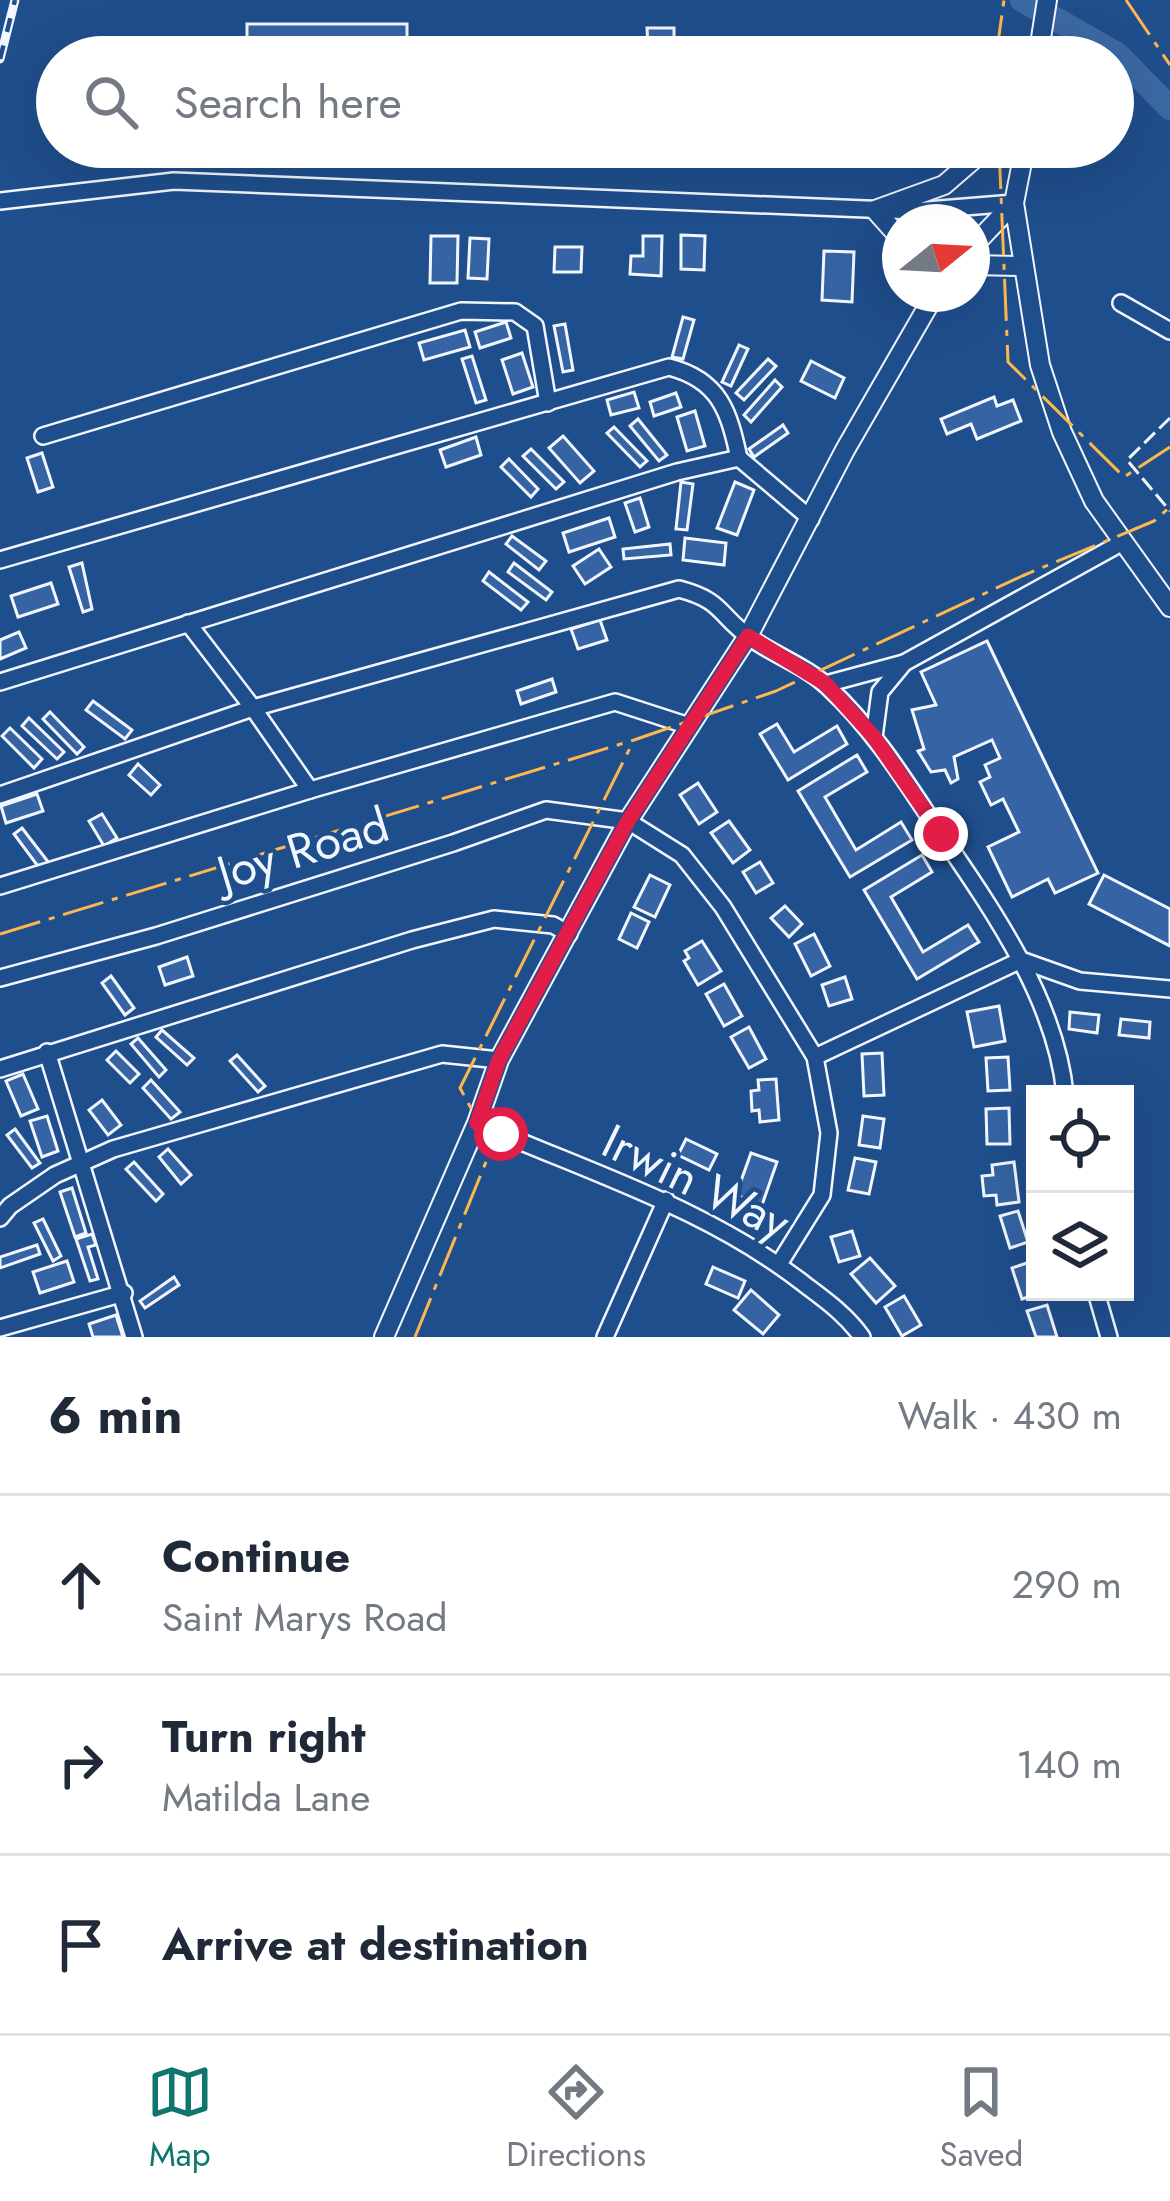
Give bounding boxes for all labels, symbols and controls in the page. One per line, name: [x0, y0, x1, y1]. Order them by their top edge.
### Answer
search box: [36, 36, 1134, 168]
icon: search: [78, 69, 144, 135]
text: Search here: [174, 70, 402, 135]
north arrow: [882, 204, 990, 312]
street label: Joy Road: [203, 790, 397, 909]
route end: [914, 807, 968, 861]
map controls: [1026, 1085, 1134, 1301]
button: locate: [1026, 1085, 1134, 1193]
route start: [474, 1107, 528, 1161]
street label: Irwin Way: [591, 1107, 802, 1257]
button: layers: [1026, 1193, 1134, 1301]
text: 6 min: [48, 1378, 183, 1452]
text: Walk · 430 m: [898, 1387, 1122, 1444]
text: Continue: [162, 1524, 350, 1589]
icon: ahead: [48, 1552, 114, 1618]
text: 290 m: [1012, 1556, 1122, 1613]
text: Saint Marys Road: [162, 1589, 447, 1646]
text: Turn right: [162, 1704, 366, 1769]
icon: right: [48, 1732, 114, 1798]
text: 140 m: [1016, 1736, 1122, 1793]
text: Matilda Lane: [162, 1769, 370, 1826]
icon: arrive: [48, 1912, 114, 1978]
text: Arrive at destination: [162, 1912, 589, 1977]
tab: Map: [147, 2059, 213, 2178]
tab: Directions: [506, 2059, 646, 2178]
tab: Saved: [940, 2059, 1023, 2178]

